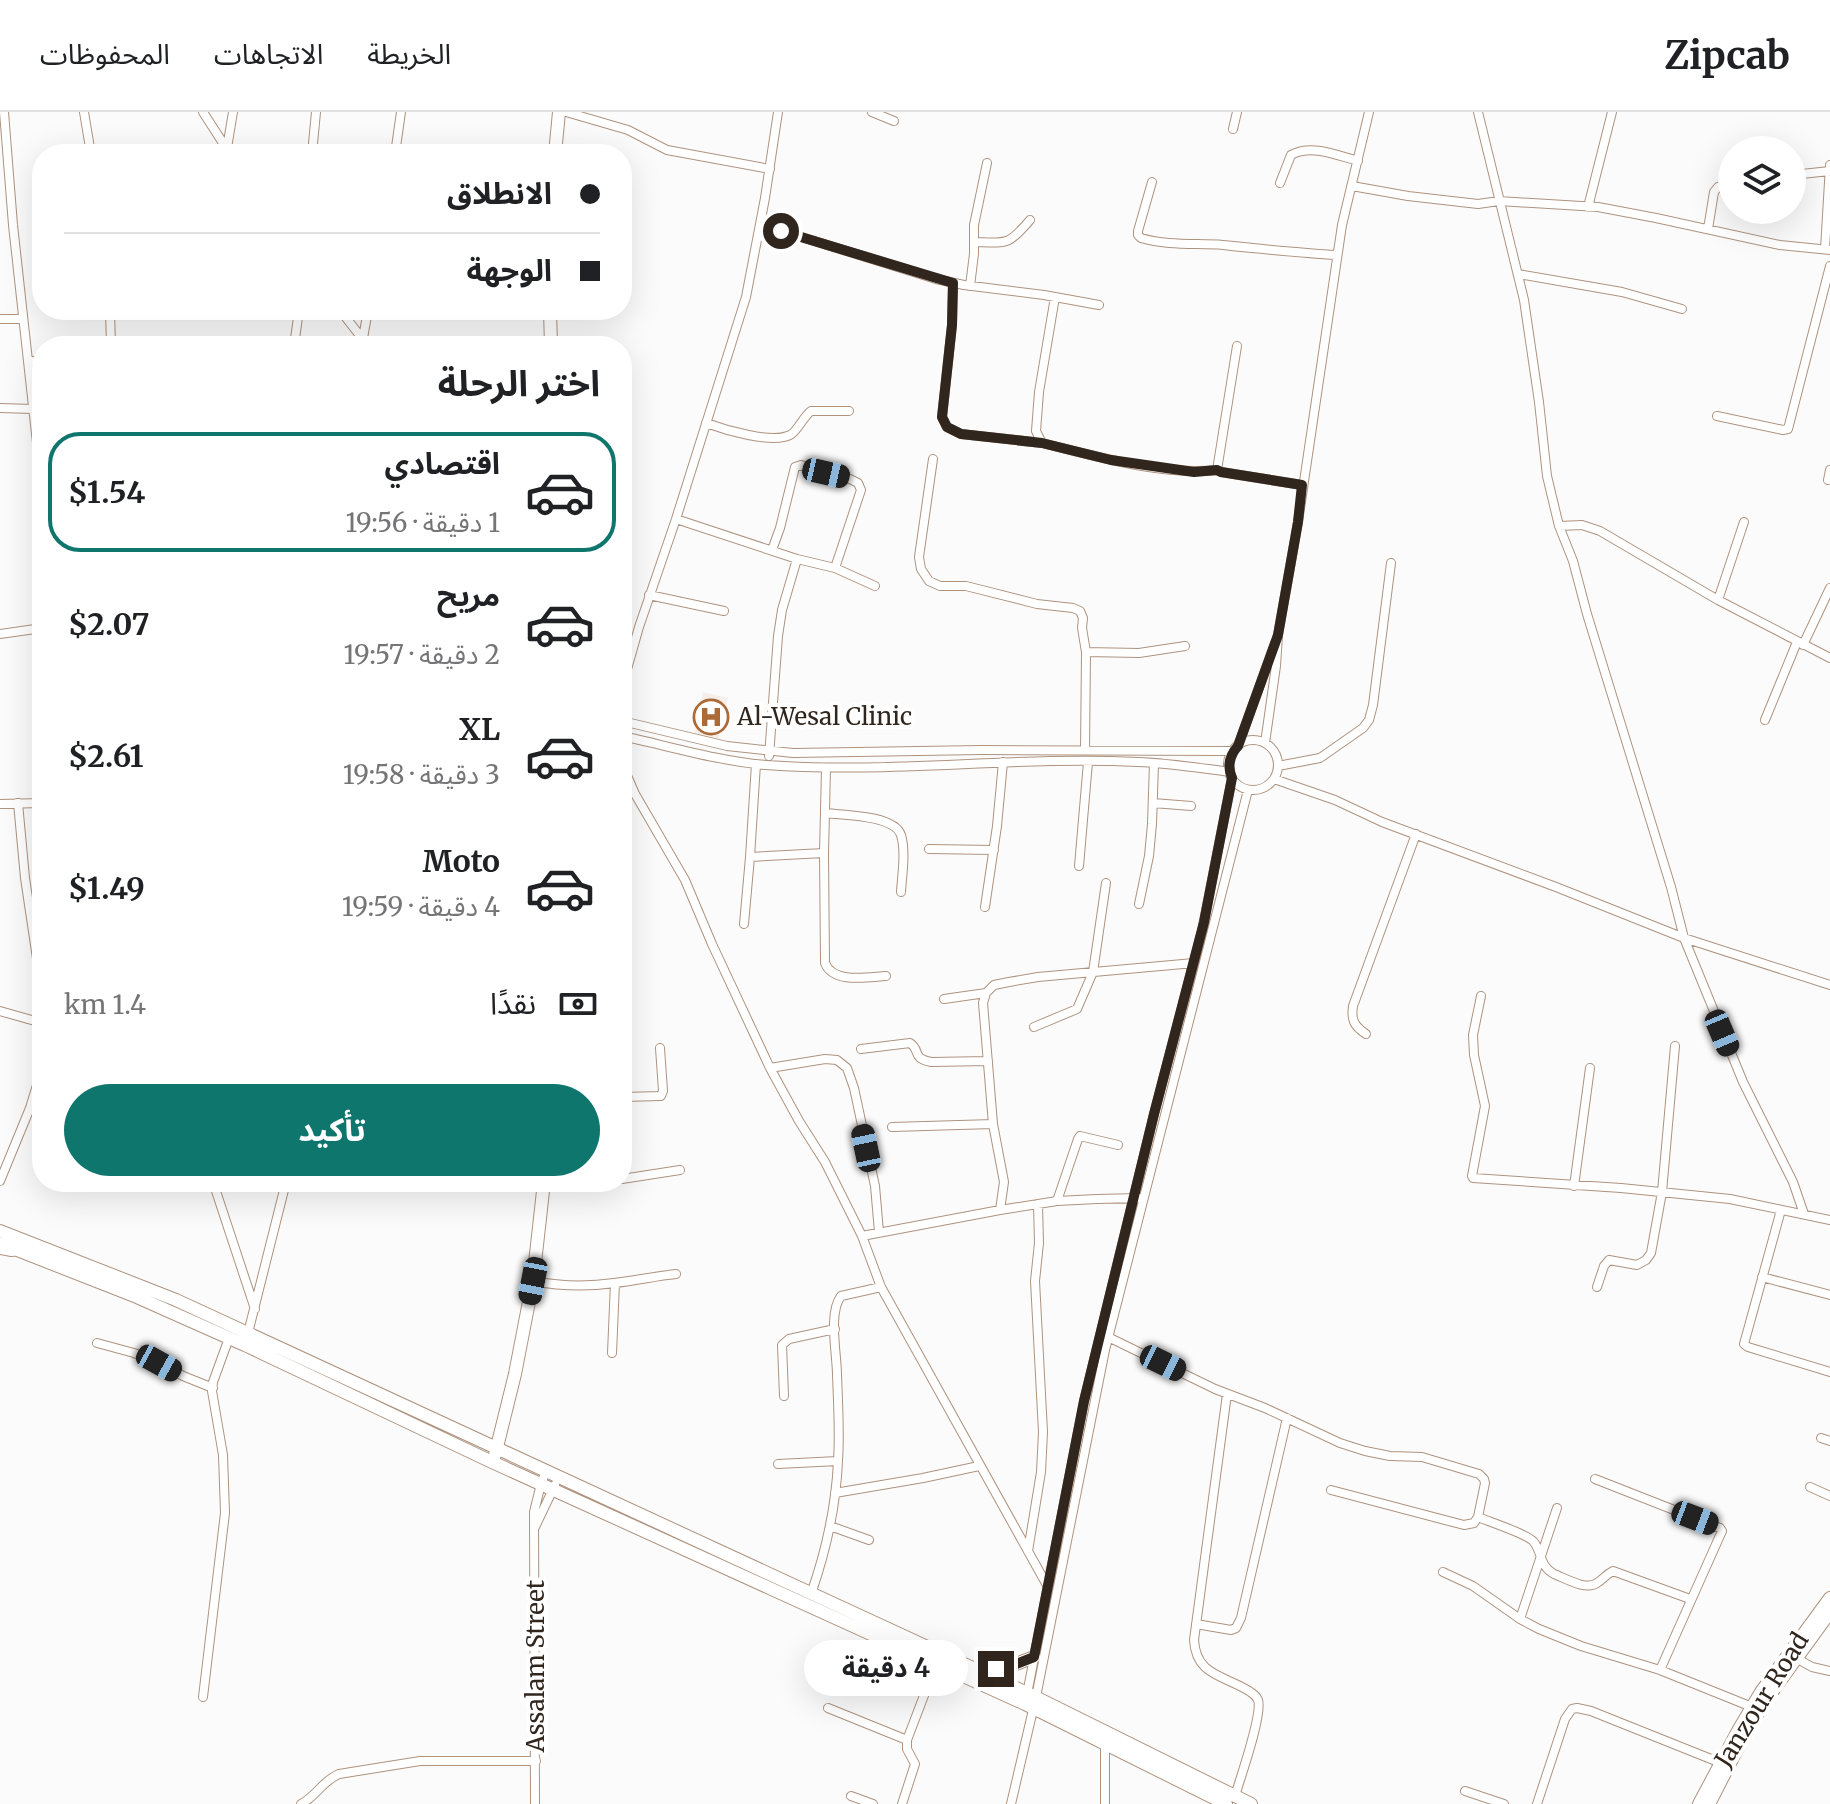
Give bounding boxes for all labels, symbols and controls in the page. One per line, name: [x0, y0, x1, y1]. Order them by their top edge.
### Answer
text: Zipcab: [1665, 32, 1790, 79]
text: المحفوظات: [40, 36, 170, 72]
text: الاتجاهات: [214, 36, 323, 72]
text: الخريطة: [367, 36, 451, 72]
map controls: [1718, 136, 1806, 224]
button: layers: [1718, 136, 1806, 224]
text: الانطلاق: [447, 174, 552, 212]
route start: [763, 213, 799, 249]
text: الوجهة: [467, 251, 552, 289]
text: اختر الرحلة: [438, 361, 600, 406]
text: اقتصادي: [385, 444, 500, 482]
icon: car: [524, 456, 596, 528]
car: [800, 456, 852, 490]
text: $1.54: [68, 473, 145, 511]
text: 1 دقيقة · 19:56: [346, 506, 500, 539]
text: مريح: [437, 576, 500, 614]
icon: car: [524, 588, 596, 660]
text: $2.07: [68, 605, 150, 643]
text: 2 دقيقة · 19:57: [344, 638, 500, 671]
hospital icon: Al-Wesal Clinic: [692, 698, 730, 736]
place label: Al-Wesal Clinic: [736, 701, 912, 732]
text: XL: [459, 710, 500, 748]
icon: car: [524, 720, 596, 792]
text: $2.61: [68, 737, 143, 775]
text: 3 دقيقة · 19:58: [343, 758, 500, 791]
text: Moto: [422, 842, 500, 880]
icon: car: [524, 852, 596, 924]
text: $1.49: [68, 869, 145, 907]
text: 4 دقيقة · 19:59: [342, 890, 500, 923]
icon: cash: [556, 982, 600, 1026]
text: نقدًا: [490, 984, 536, 1022]
text: 1.4 km: [64, 988, 146, 1021]
car: [1702, 1006, 1742, 1060]
button: تأكيد: [64, 1084, 600, 1176]
car: [849, 1122, 883, 1174]
car: [517, 1255, 549, 1307]
car: [132, 1341, 186, 1385]
car: [1136, 1342, 1190, 1384]
car: [1668, 1498, 1722, 1538]
street label: Assalam Street: [520, 1579, 551, 1753]
street label: Janzour Road: [1707, 1626, 1815, 1774]
callout: 4 دقيقة: [804, 1641, 968, 1697]
text: 4 دقيقة: [842, 1651, 930, 1684]
route end: [978, 1651, 1014, 1687]

